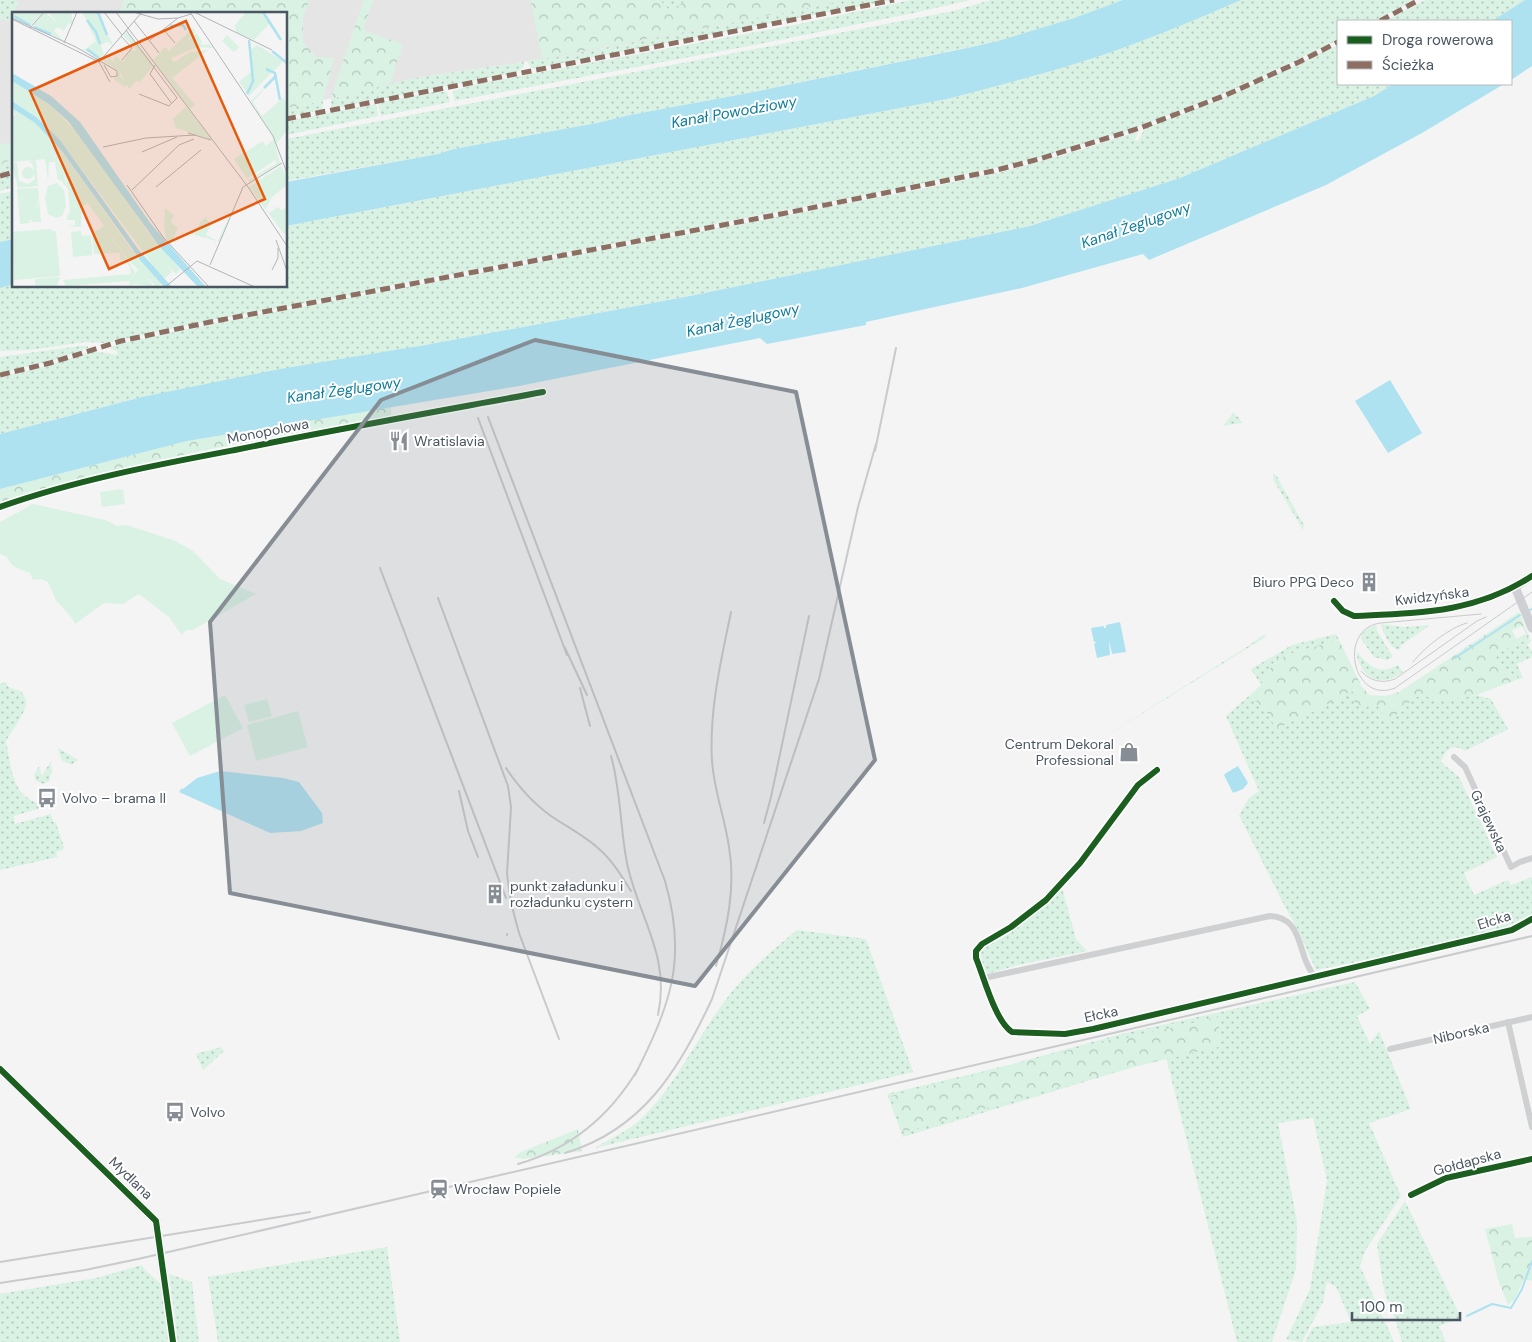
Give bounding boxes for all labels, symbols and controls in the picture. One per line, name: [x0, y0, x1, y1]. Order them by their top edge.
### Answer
inset map: [12, 12, 288, 288]
legend: [1337, 20, 1512, 85]
text: Droga rowerowa: [1382, 30, 1493, 50]
text: Ścieżka: [1382, 55, 1434, 75]
water label: Kanał Powodziowy: [670, 91, 799, 133]
water label: Kanał Żeglugowy: [1078, 197, 1194, 253]
water label: Kanał Żeglugowy: [685, 298, 802, 342]
water label: Kanał Żeglugowy: [286, 372, 403, 408]
street label: Monopolowa: [226, 414, 310, 448]
restaurant icon: Wratislavia: [388, 430, 410, 452]
place label: Wratislavia: [414, 432, 485, 450]
building icon: Biuro PPG Deco: [1358, 571, 1380, 593]
place label: Biuro PPG Deco: [1253, 573, 1354, 591]
street label: Kwidzyńska: [1394, 583, 1470, 609]
place label: Centrum Dekoral Professional: [1005, 735, 1114, 769]
shop icon: Centrum Dekoral Professional: [1118, 741, 1140, 763]
bus stop icon: Volvo – brama II: [36, 787, 58, 809]
street label: Grajewska: [1467, 787, 1511, 855]
place label: Volvo – brama II: [62, 789, 166, 807]
place label: punkt załadunku i rozładunku cystern: [510, 877, 633, 911]
building icon: punkt załadunku i rozładunku cystern: [484, 883, 506, 905]
street label: Ełcka: [1475, 906, 1513, 934]
street label: Ełcka: [1082, 1002, 1120, 1026]
street label: Niborska: [1431, 1018, 1491, 1048]
bus stop icon: Volvo: [164, 1101, 186, 1123]
place label: Volvo: [190, 1103, 225, 1121]
street label: Gołdapska: [1431, 1144, 1503, 1180]
street label: Mydlana: [105, 1153, 157, 1203]
station icon: Wrocław Popiele: [428, 1178, 450, 1200]
place label: Wrocław Popiele: [454, 1180, 561, 1198]
scale bar: [1352, 1290, 1460, 1322]
text: 100 m: [1360, 1297, 1403, 1317]

